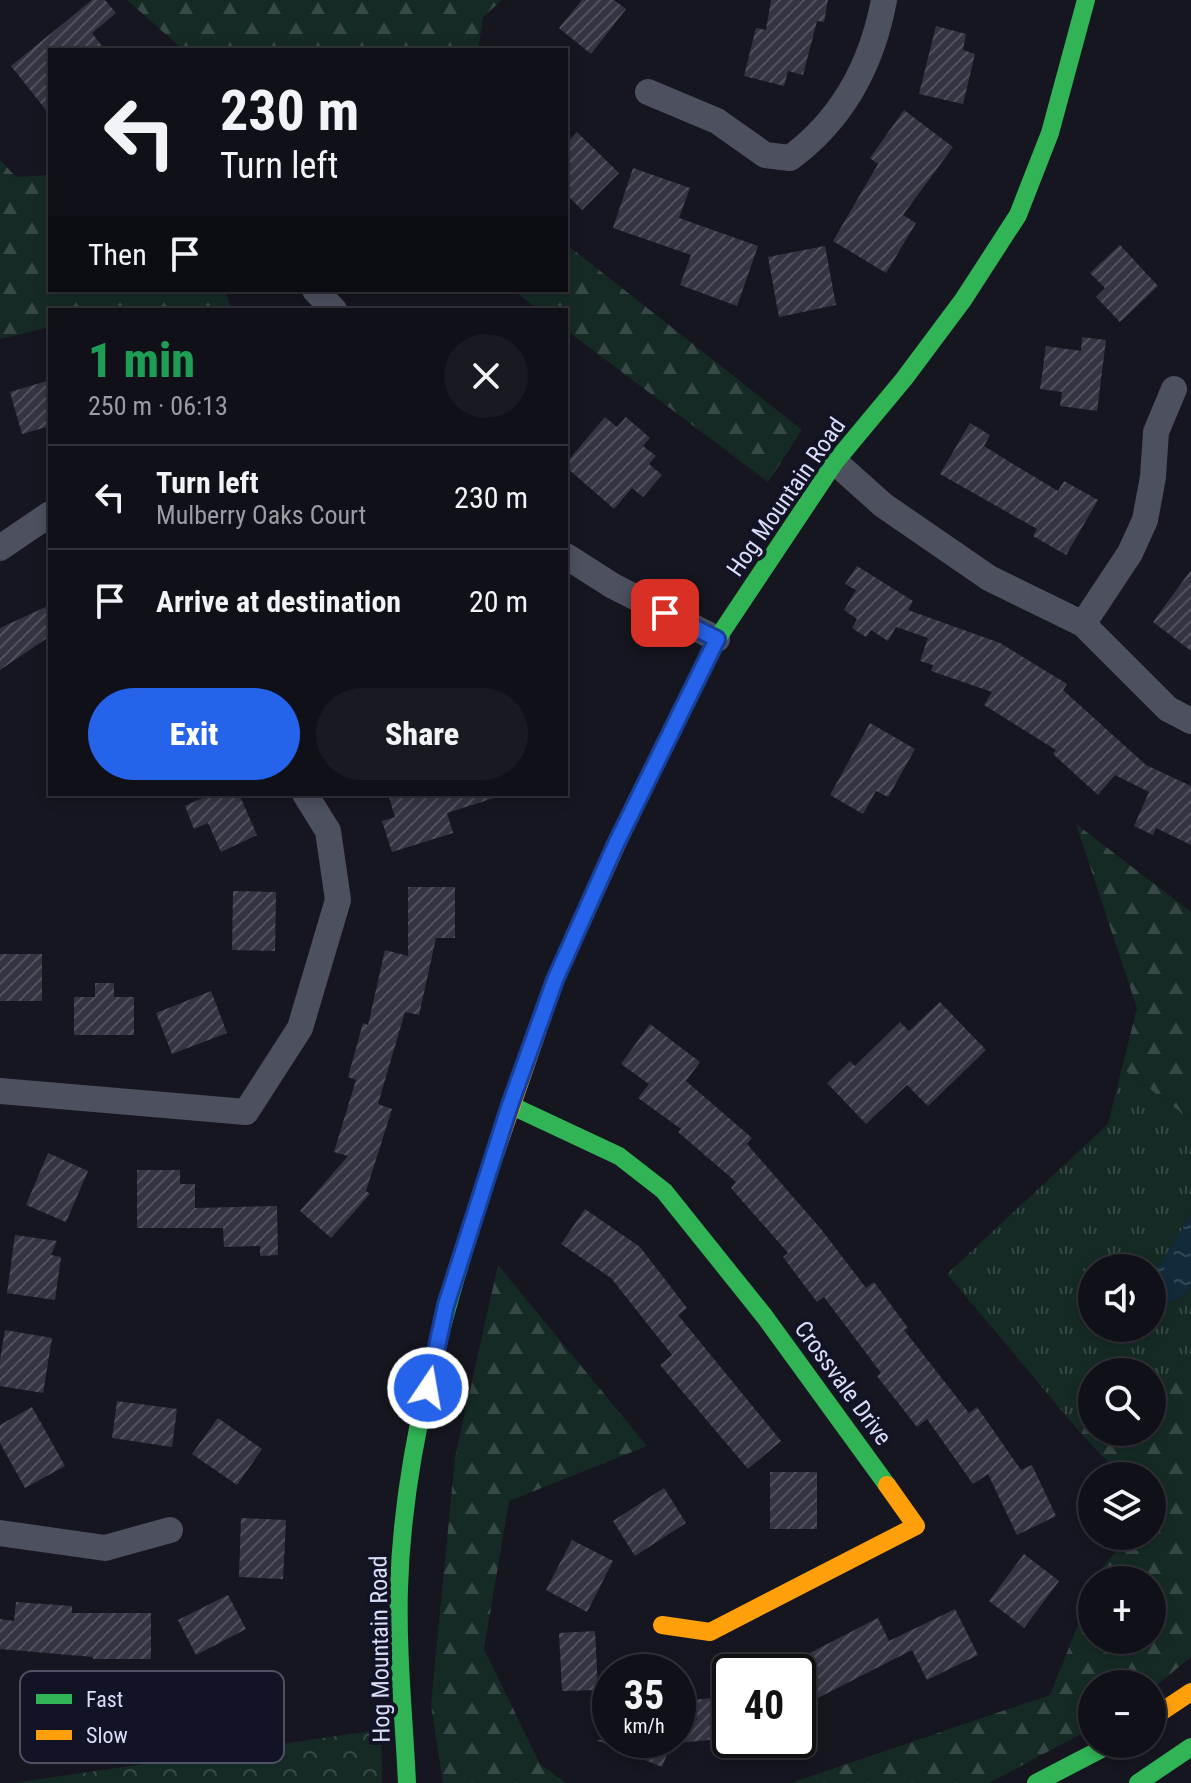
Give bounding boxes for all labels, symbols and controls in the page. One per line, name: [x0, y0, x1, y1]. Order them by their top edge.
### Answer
text: 230 m: [220, 78, 359, 144]
icon: left: [88, 80, 192, 184]
text: Turn left: [220, 145, 338, 187]
icon: arrive: [163, 232, 207, 276]
text: Then: [88, 237, 147, 272]
text: 1 min: [88, 332, 195, 389]
button: close: [444, 334, 528, 418]
text: 250 m · 06:13: [88, 391, 228, 421]
street label: Hog Mountain Road: [721, 412, 851, 582]
text: Turn left: [156, 465, 259, 500]
icon: left: [88, 475, 132, 519]
text: 230 m: [454, 480, 528, 515]
text: Mulberry Oaks Court: [156, 500, 366, 530]
icon: arrive: [88, 579, 132, 623]
pin: [631, 579, 699, 647]
text: Arrive at destination: [156, 584, 401, 619]
text: 20 m: [469, 584, 528, 619]
icon: arrive: [643, 591, 687, 635]
button: Exit: [88, 688, 300, 780]
button: Share: [316, 688, 528, 780]
map controls: [1078, 1254, 1166, 1758]
button: sound: [1078, 1254, 1166, 1342]
street label: Crossvale Drive: [789, 1316, 897, 1450]
position arrow: [386, 1346, 470, 1430]
button: search: [1078, 1358, 1166, 1446]
button: layers: [1078, 1462, 1166, 1550]
street label: Hog Mountain Road: [364, 1555, 396, 1743]
button: +: [1078, 1566, 1166, 1654]
speed limit sign: 40: [712, 1654, 816, 1758]
button: −: [1078, 1670, 1166, 1758]
legend: [20, 1671, 284, 1763]
text: 35: [624, 1672, 664, 1719]
text: Fast: [86, 1687, 123, 1712]
text: km/h: [623, 1714, 665, 1738]
text: Slow: [86, 1723, 128, 1748]

